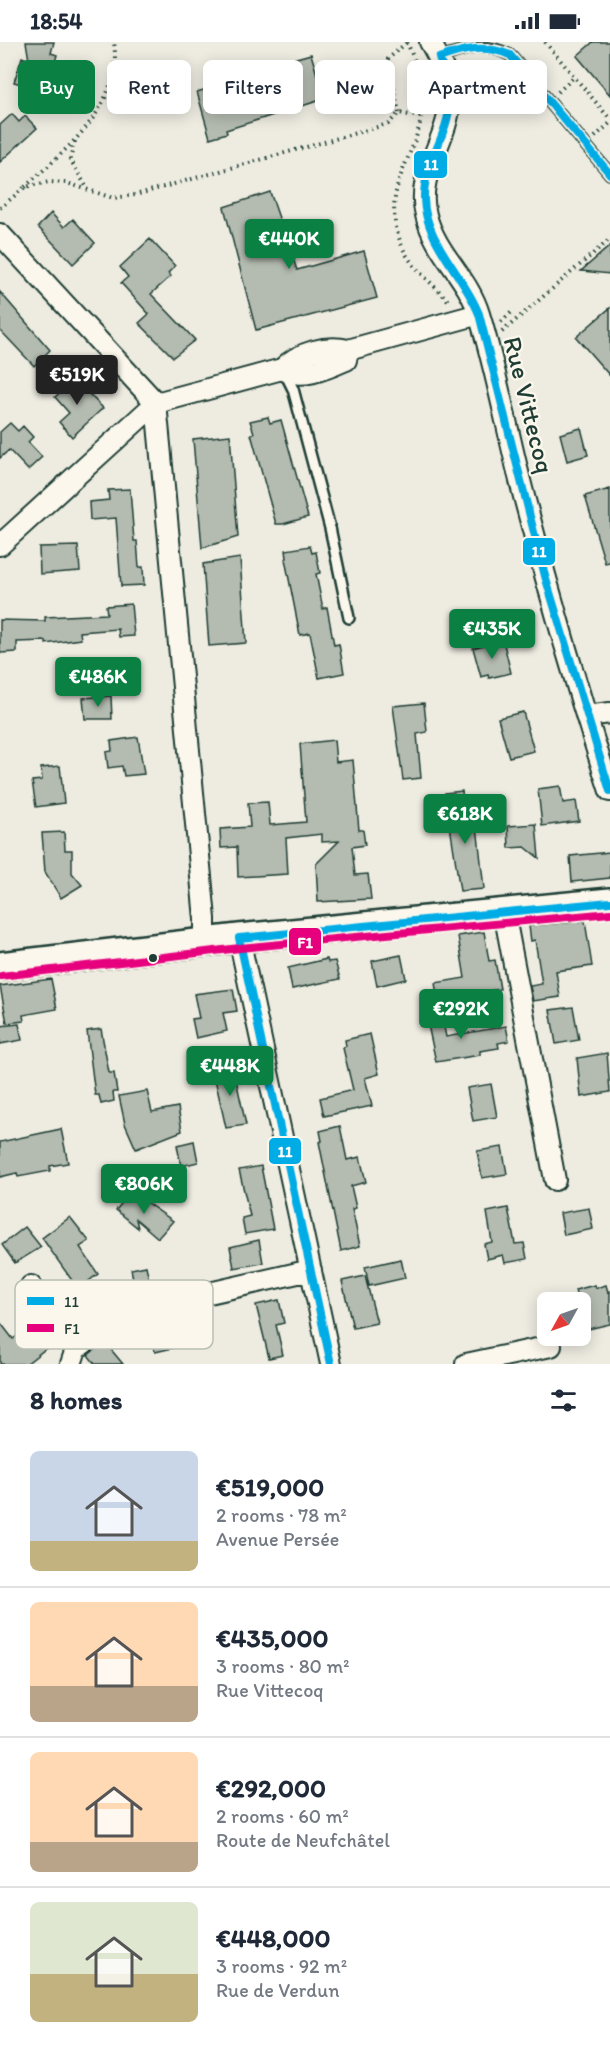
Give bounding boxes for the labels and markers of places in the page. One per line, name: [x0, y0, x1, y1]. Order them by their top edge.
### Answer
pin: €440K: [247, 219, 331, 270]
pin: €519K: [35, 355, 119, 406]
pin: €435K: [450, 609, 534, 660]
pin: €486K: [56, 657, 140, 708]
pin: €618K: [423, 794, 507, 845]
unlabelled marker: [147, 952, 159, 964]
pin: €292K: [419, 989, 503, 1040]
pin: €448K: [188, 1046, 272, 1097]
pin: €806K: [102, 1164, 186, 1215]

